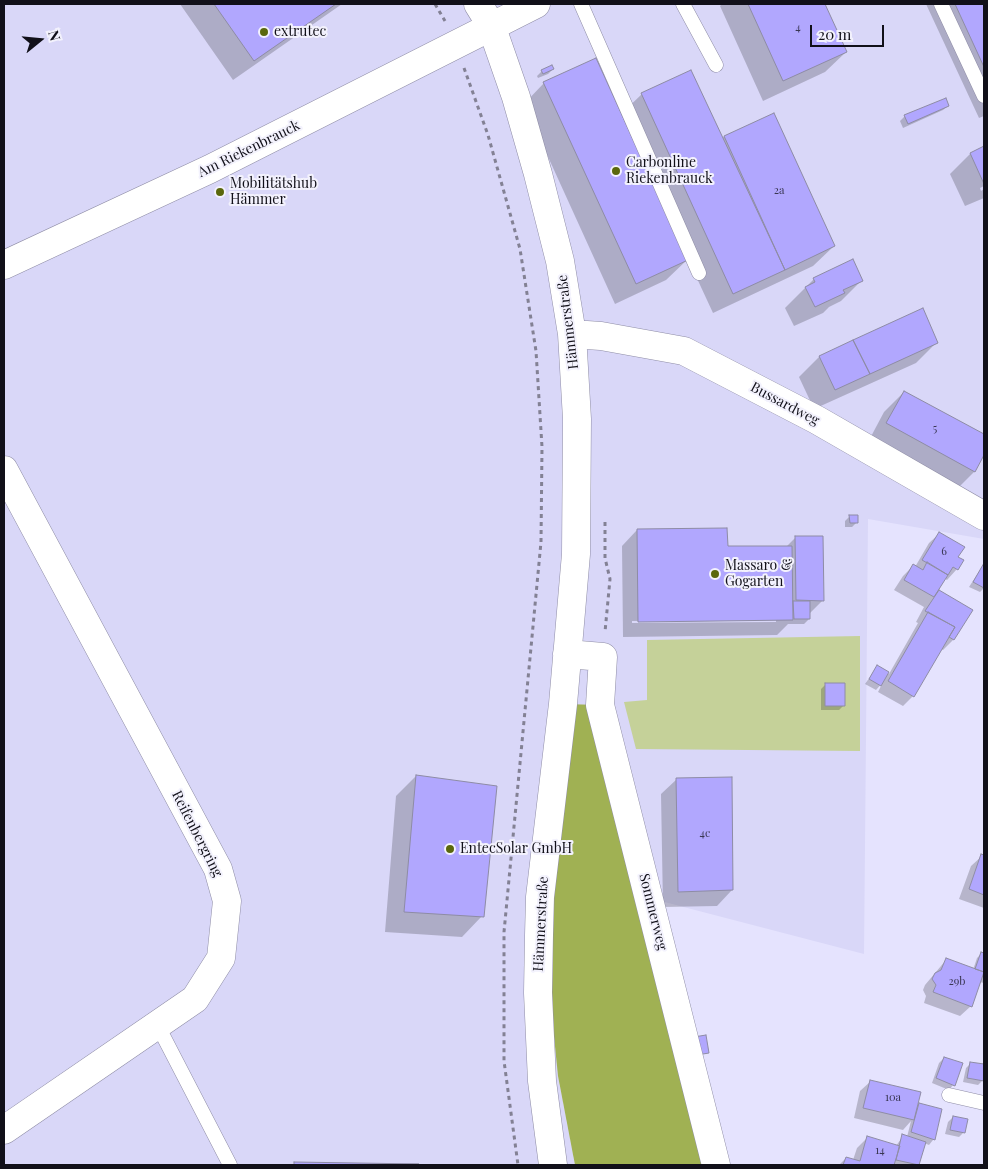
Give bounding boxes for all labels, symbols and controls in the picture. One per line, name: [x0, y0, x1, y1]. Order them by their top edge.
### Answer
north arrow: [15, 15, 65, 65]
scale bar: [813, 15, 887, 47]
house number: 4: [795, 21, 801, 35]
place label: extrutec: [274, 24, 326, 40]
text: 20 m: [818, 24, 851, 44]
marker: extrutec: [258, 26, 270, 38]
text: N: [44, 28, 65, 43]
street label: Am Riekenbrauck: [195, 117, 303, 181]
place label: Carbonline Riekenbrauck: [626, 155, 713, 188]
marker: Carbonline Riekenbrauck: [610, 165, 622, 177]
place label: Mobilitätshub Hämmer: [230, 176, 317, 208]
house number: 2a: [774, 184, 784, 198]
marker: Mobilitätshub Hämmer: [214, 186, 226, 198]
street label: Hämmerstraße: [554, 274, 582, 370]
street label: Bussardweg: [748, 379, 822, 429]
house number: 5: [933, 422, 937, 436]
house number: 6: [941, 545, 947, 559]
place label: Massaro & Gogarten: [725, 558, 792, 590]
marker: Massaro & Gogarten: [709, 568, 721, 580]
street label: Reifenbergring: [168, 788, 226, 880]
house number: 4c: [700, 827, 710, 841]
place label: EntecSolar GmbH: [460, 841, 572, 857]
marker: EntecSolar GmbH: [444, 843, 456, 855]
street label: Sommerweg: [635, 872, 671, 952]
street label: Hämmerstraße: [530, 876, 552, 972]
house number: 29b: [948, 975, 966, 989]
house number: 10a: [885, 1091, 901, 1105]
house number: 14: [875, 1144, 885, 1158]

